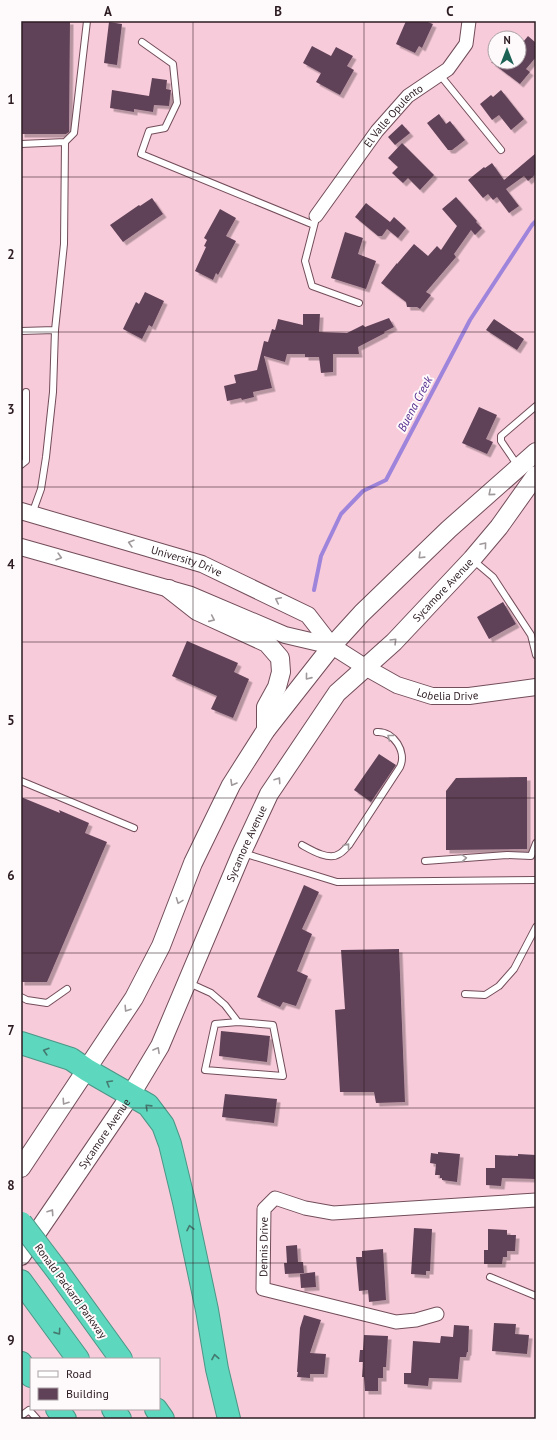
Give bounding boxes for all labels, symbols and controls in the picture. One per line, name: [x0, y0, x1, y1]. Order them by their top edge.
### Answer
text: A: [104, 3, 112, 20]
text: B: [274, 3, 282, 20]
text: C: [446, 3, 454, 20]
north arrow: [487, 30, 527, 70]
text: N: [503, 33, 511, 47]
street label: El Valle Opulento: [361, 81, 426, 150]
text: 1: [7, 91, 15, 108]
text: 2: [7, 246, 15, 263]
water label: Buena Creek: [394, 373, 436, 434]
text: 3: [7, 401, 15, 418]
one-way arrow: [488, 489, 495, 496]
one-way arrow: [128, 539, 135, 548]
street label: University Drive: [149, 542, 225, 580]
one-way arrow: [479, 542, 486, 549]
one-way arrow: [55, 552, 62, 561]
one-way arrow: [418, 552, 426, 559]
street label: Sycamore Avenue: [409, 555, 476, 625]
text: 4: [7, 556, 15, 573]
one-way arrow: [274, 597, 282, 605]
one-way arrow: [209, 614, 216, 622]
one-way arrow: [389, 638, 397, 646]
one-way arrow: [306, 673, 313, 680]
street label: Lobelia Drive: [415, 685, 480, 703]
text: 5: [7, 712, 15, 729]
one-way arrow: [388, 735, 395, 742]
one-way arrow: [273, 777, 281, 784]
one-way arrow: [230, 779, 237, 786]
street label: Sycamore Avenue: [223, 803, 270, 884]
one-way arrow: [342, 843, 349, 850]
one-way arrow: [461, 854, 467, 863]
text: 6: [7, 867, 15, 884]
one-way arrow: [175, 897, 183, 904]
one-way arrow: [124, 1005, 132, 1012]
text: 7: [7, 1022, 15, 1039]
one-way arrow: [43, 1047, 50, 1056]
one-way arrow: [153, 1047, 160, 1054]
one-way arrow: [106, 1080, 113, 1087]
street label: Sycamore Avenue: [75, 1095, 134, 1172]
one-way arrow: [63, 1098, 70, 1105]
one-way arrow: [145, 1104, 153, 1112]
text: 8: [7, 1177, 15, 1194]
one-way arrow: [46, 1209, 54, 1216]
street label: Dennis Drive: [256, 1216, 271, 1277]
one-way arrow: [187, 1225, 195, 1231]
street label: Ronald Packard Parkway: [32, 1241, 111, 1342]
one-way arrow: [53, 1327, 60, 1334]
text: 9: [7, 1332, 15, 1349]
one-way arrow: [211, 1354, 220, 1360]
legend: [30, 1358, 160, 1410]
text: Road: [66, 1366, 91, 1381]
text: Building: [66, 1386, 109, 1401]

